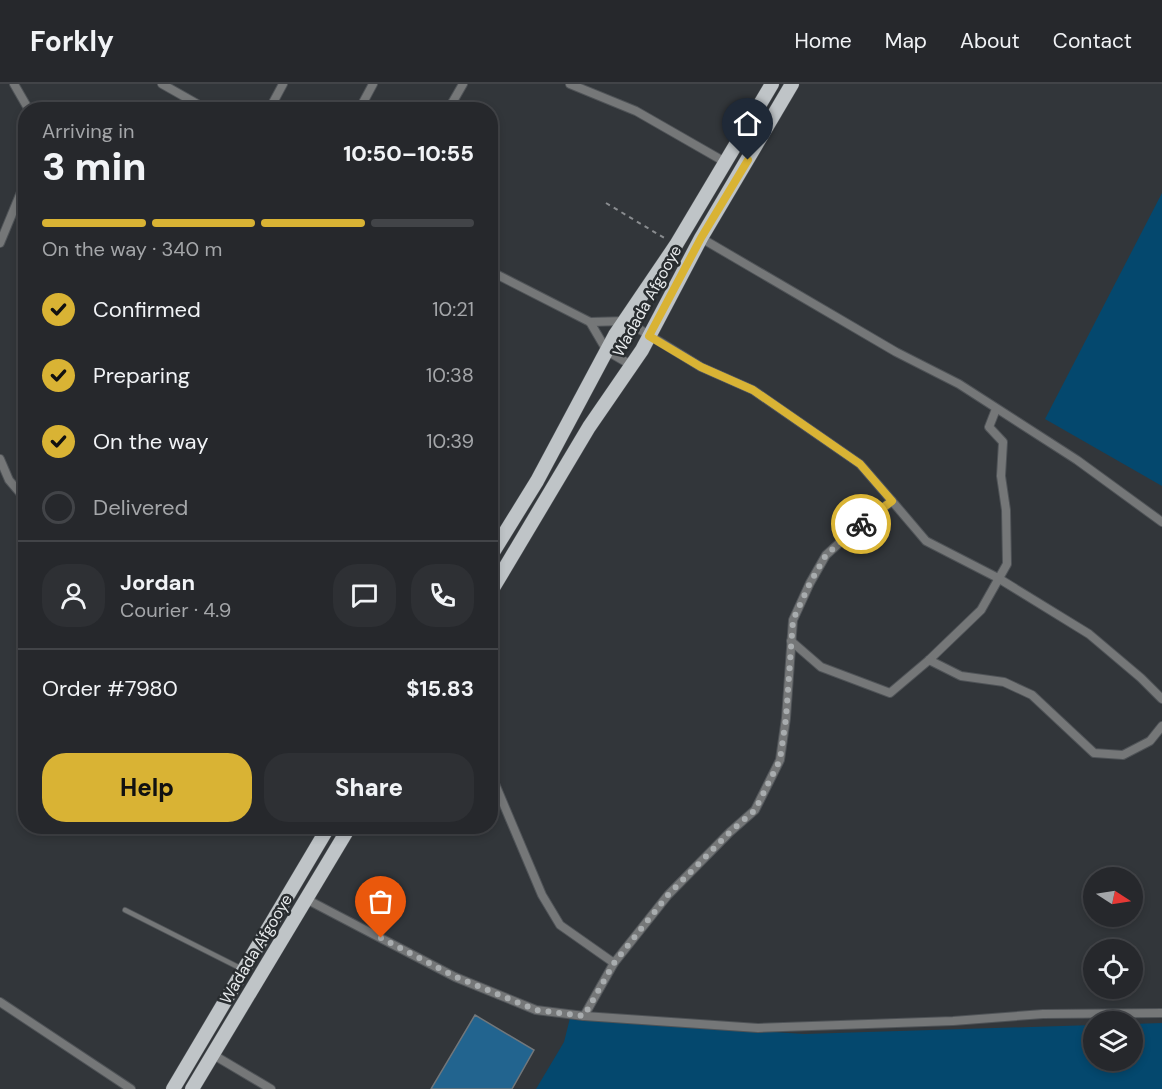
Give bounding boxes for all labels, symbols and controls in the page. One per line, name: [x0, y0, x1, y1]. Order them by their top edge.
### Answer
text: Forkly: [30, 23, 114, 60]
text: Home: [794, 27, 852, 55]
text: Map: [885, 27, 927, 55]
text: About: [960, 27, 1020, 55]
text: Contact: [1053, 27, 1132, 55]
pin: [722, 98, 773, 160]
icon: home: [731, 107, 764, 140]
text: Arriving in: [42, 118, 134, 144]
text: 10:50–10:55: [343, 139, 474, 168]
text: 3 min: [42, 141, 147, 192]
text: On the way · 340 m: [42, 236, 222, 262]
street label: Wadada Afgooye: [608, 241, 686, 361]
icon: check: [42, 293, 75, 326]
text: Confirmed: [93, 295, 201, 324]
text: 10:21: [432, 296, 474, 322]
icon: check: [42, 359, 75, 392]
text: Preparing: [93, 361, 190, 390]
text: 10:38: [426, 362, 474, 388]
icon: check: [42, 425, 75, 458]
text: On the way: [93, 427, 208, 456]
text: 10:39: [426, 428, 474, 454]
text: Delivered: [93, 493, 188, 522]
courier: [831, 494, 891, 554]
icon: bike: [845, 508, 878, 541]
button: person: [42, 564, 105, 627]
button: chat: [333, 564, 396, 627]
button: phone: [411, 564, 474, 627]
text: Jordan: [120, 568, 195, 597]
text: Courier · 4.9: [120, 597, 231, 623]
text: Order #7980: [42, 674, 178, 703]
text: $15.83: [406, 674, 474, 703]
button: Help: [42, 753, 252, 822]
button: Share: [264, 753, 474, 822]
north arrow: [1083, 867, 1143, 927]
map controls: [1083, 867, 1143, 1071]
pin: [355, 876, 406, 938]
icon: bag: [364, 885, 397, 918]
street label: Wadada Afgooye: [215, 890, 297, 1008]
button: locate: [1083, 939, 1143, 999]
button: layers: [1083, 1011, 1143, 1071]

